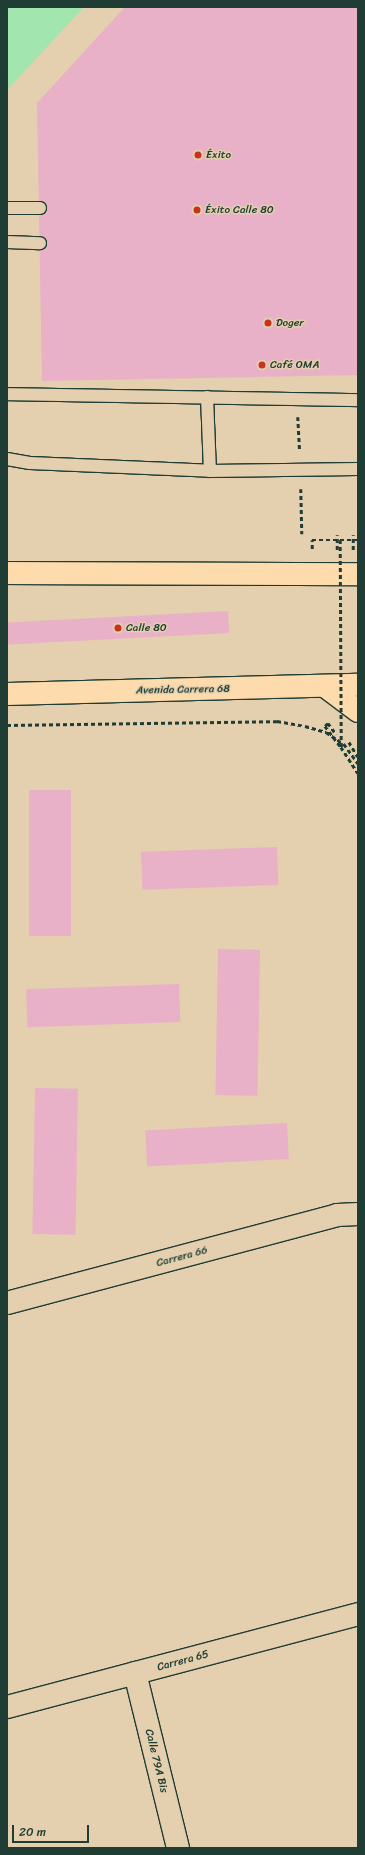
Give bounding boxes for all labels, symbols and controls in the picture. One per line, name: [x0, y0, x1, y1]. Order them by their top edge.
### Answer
place label: Éxito: [206, 148, 231, 162]
marker: Éxito: [193, 150, 203, 160]
place label: Éxito Calle 80: [205, 203, 274, 217]
marker: Éxito Calle 80: [192, 205, 202, 215]
place label: Doger: [276, 316, 304, 330]
marker: Doger: [263, 318, 273, 328]
place label: Café OMA: [270, 358, 319, 372]
marker: Café OMA: [257, 360, 267, 370]
place label: Calle 80: [126, 621, 167, 635]
marker: Calle 80: [113, 623, 123, 633]
street label: Avenida Carrera 68: [136, 683, 230, 697]
street label: Carrera 66: [155, 1244, 209, 1270]
street label: Carrera 65: [156, 1648, 210, 1674]
street label: Calle 79A Bis: [142, 1728, 170, 1794]
scale bar: [14, 1817, 91, 1843]
text: 20 m: [19, 1821, 46, 1843]

